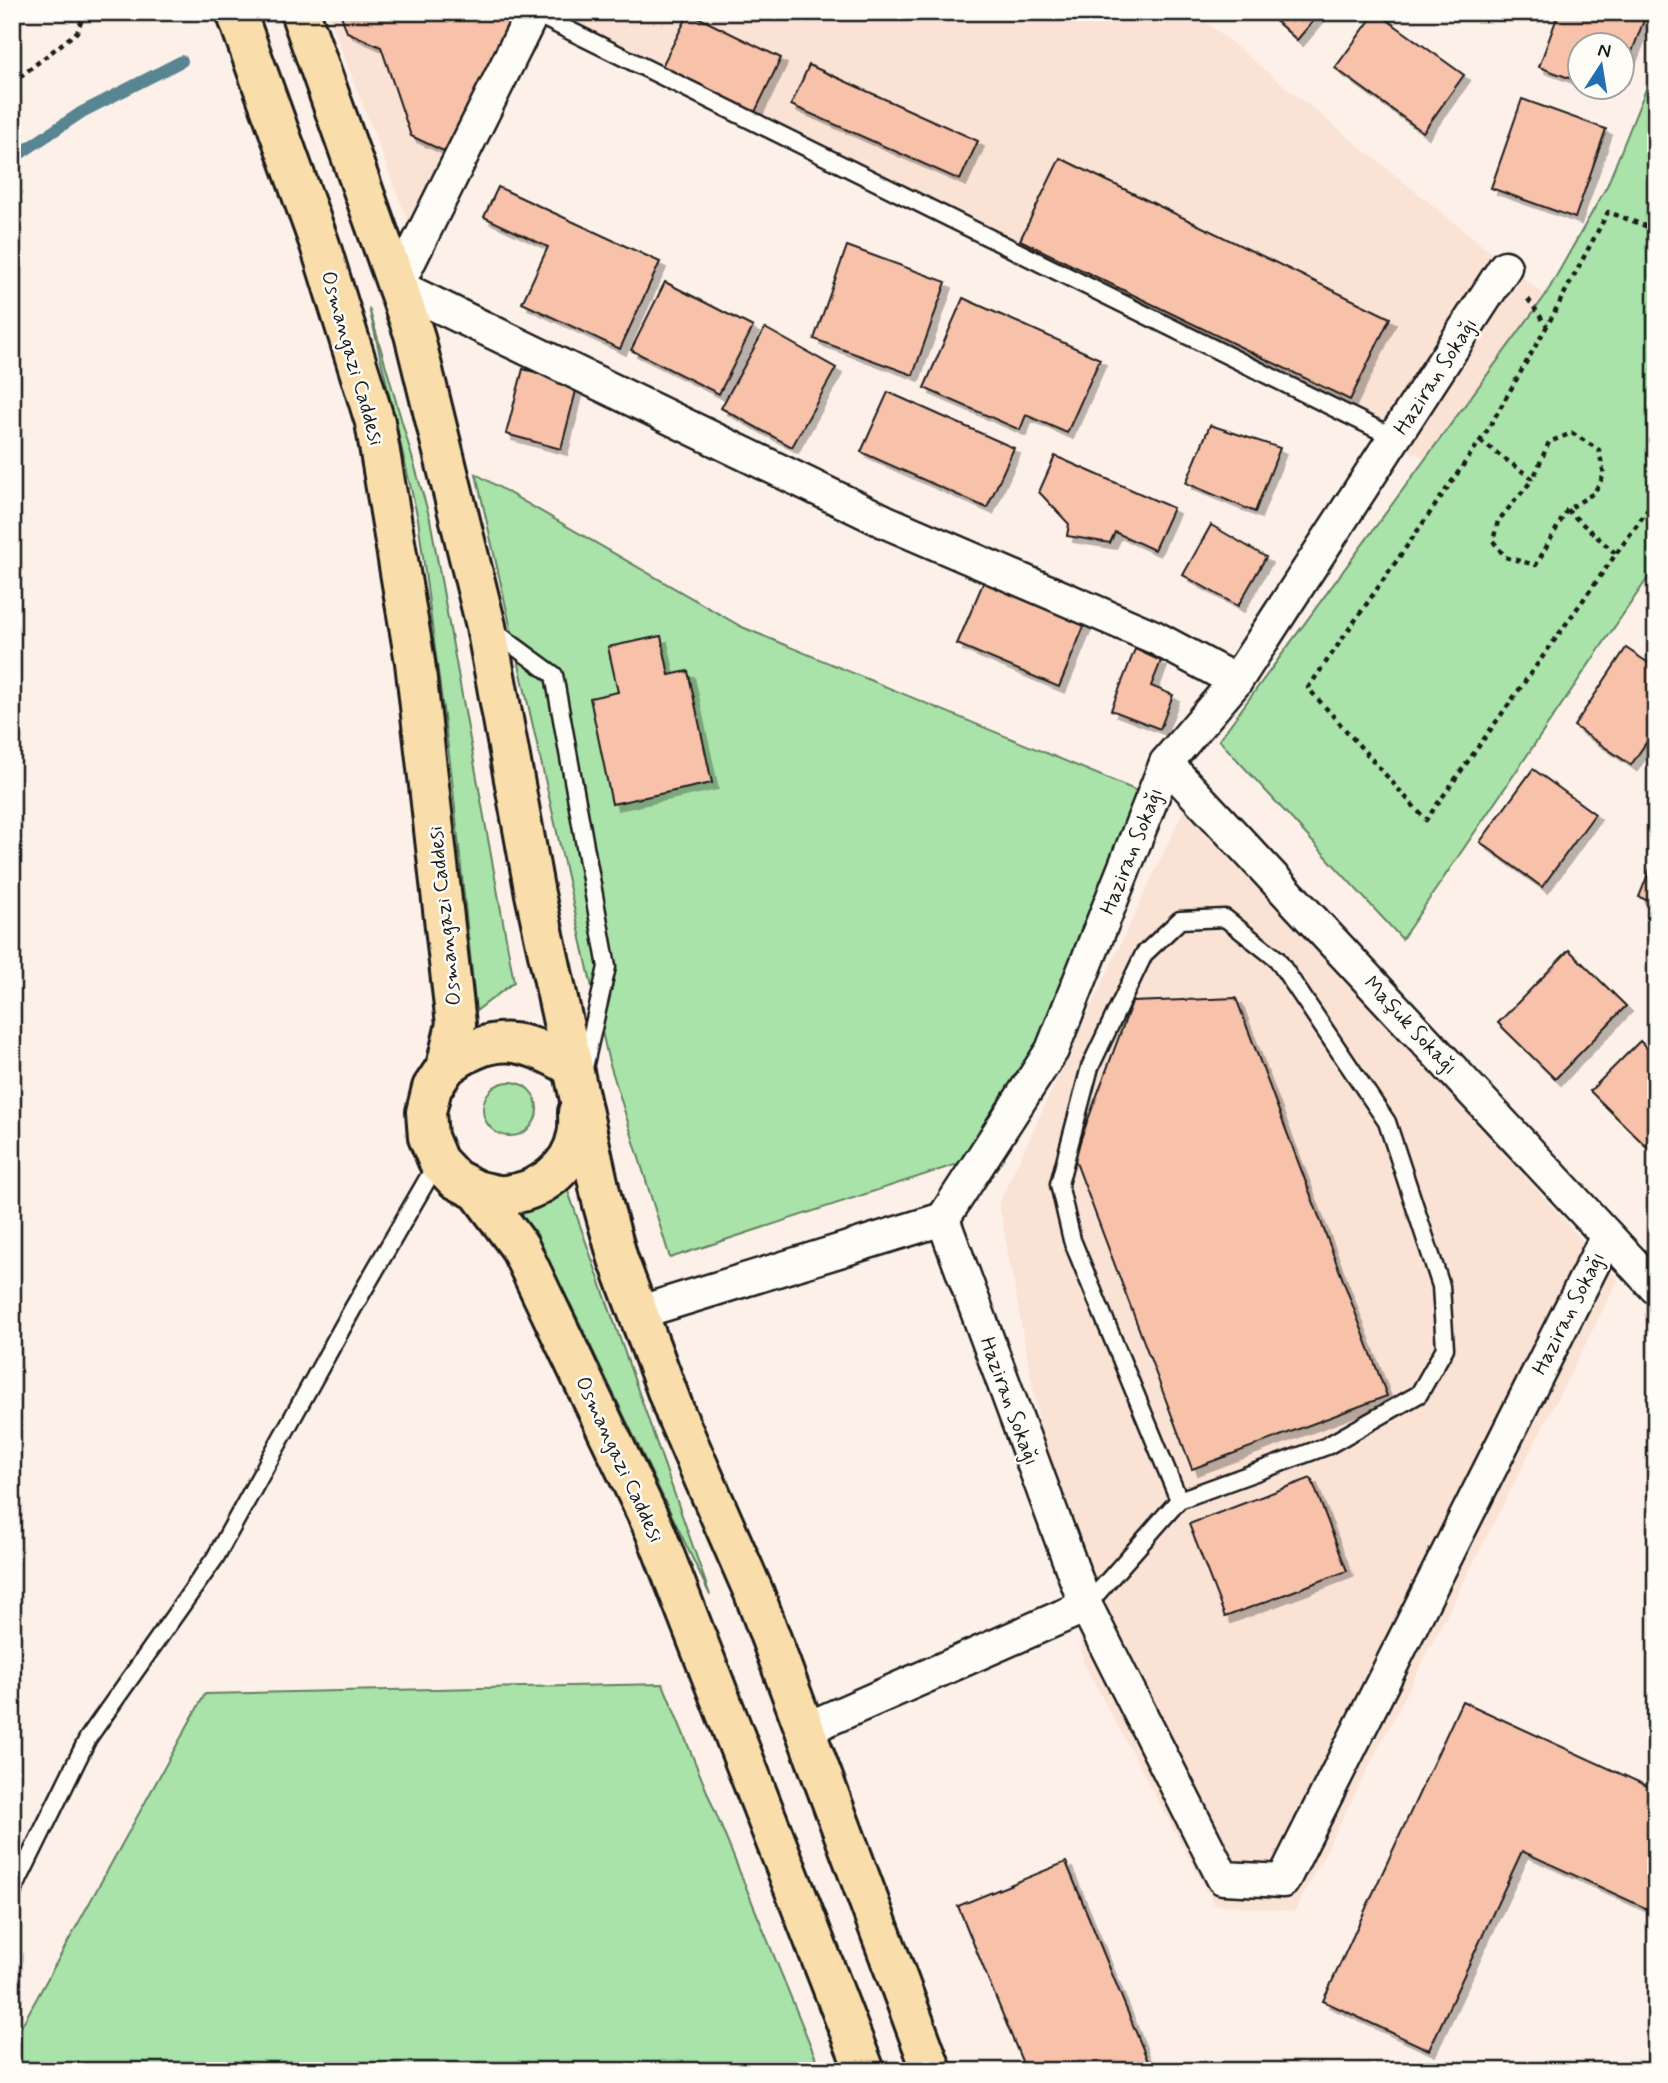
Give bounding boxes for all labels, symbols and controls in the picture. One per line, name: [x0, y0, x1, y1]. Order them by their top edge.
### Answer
north arrow: [1566, 32, 1636, 102]
text: N: [1595, 37, 1613, 64]
street label: Osmangazi Caddesi: [314, 268, 390, 449]
street label: Haziran Sokağı: [1387, 312, 1484, 441]
street label: Haziran Sokağı: [1094, 784, 1170, 919]
street label: Osmangazi Caddesi: [422, 824, 468, 1007]
street label: Maşuk Sokağı: [1357, 970, 1463, 1081]
street label: Haziran Sokağı: [1526, 1247, 1612, 1380]
street label: Haziran Sokağı: [973, 1333, 1045, 1469]
street label: Osmangazi Caddesi: [568, 1372, 670, 1547]

